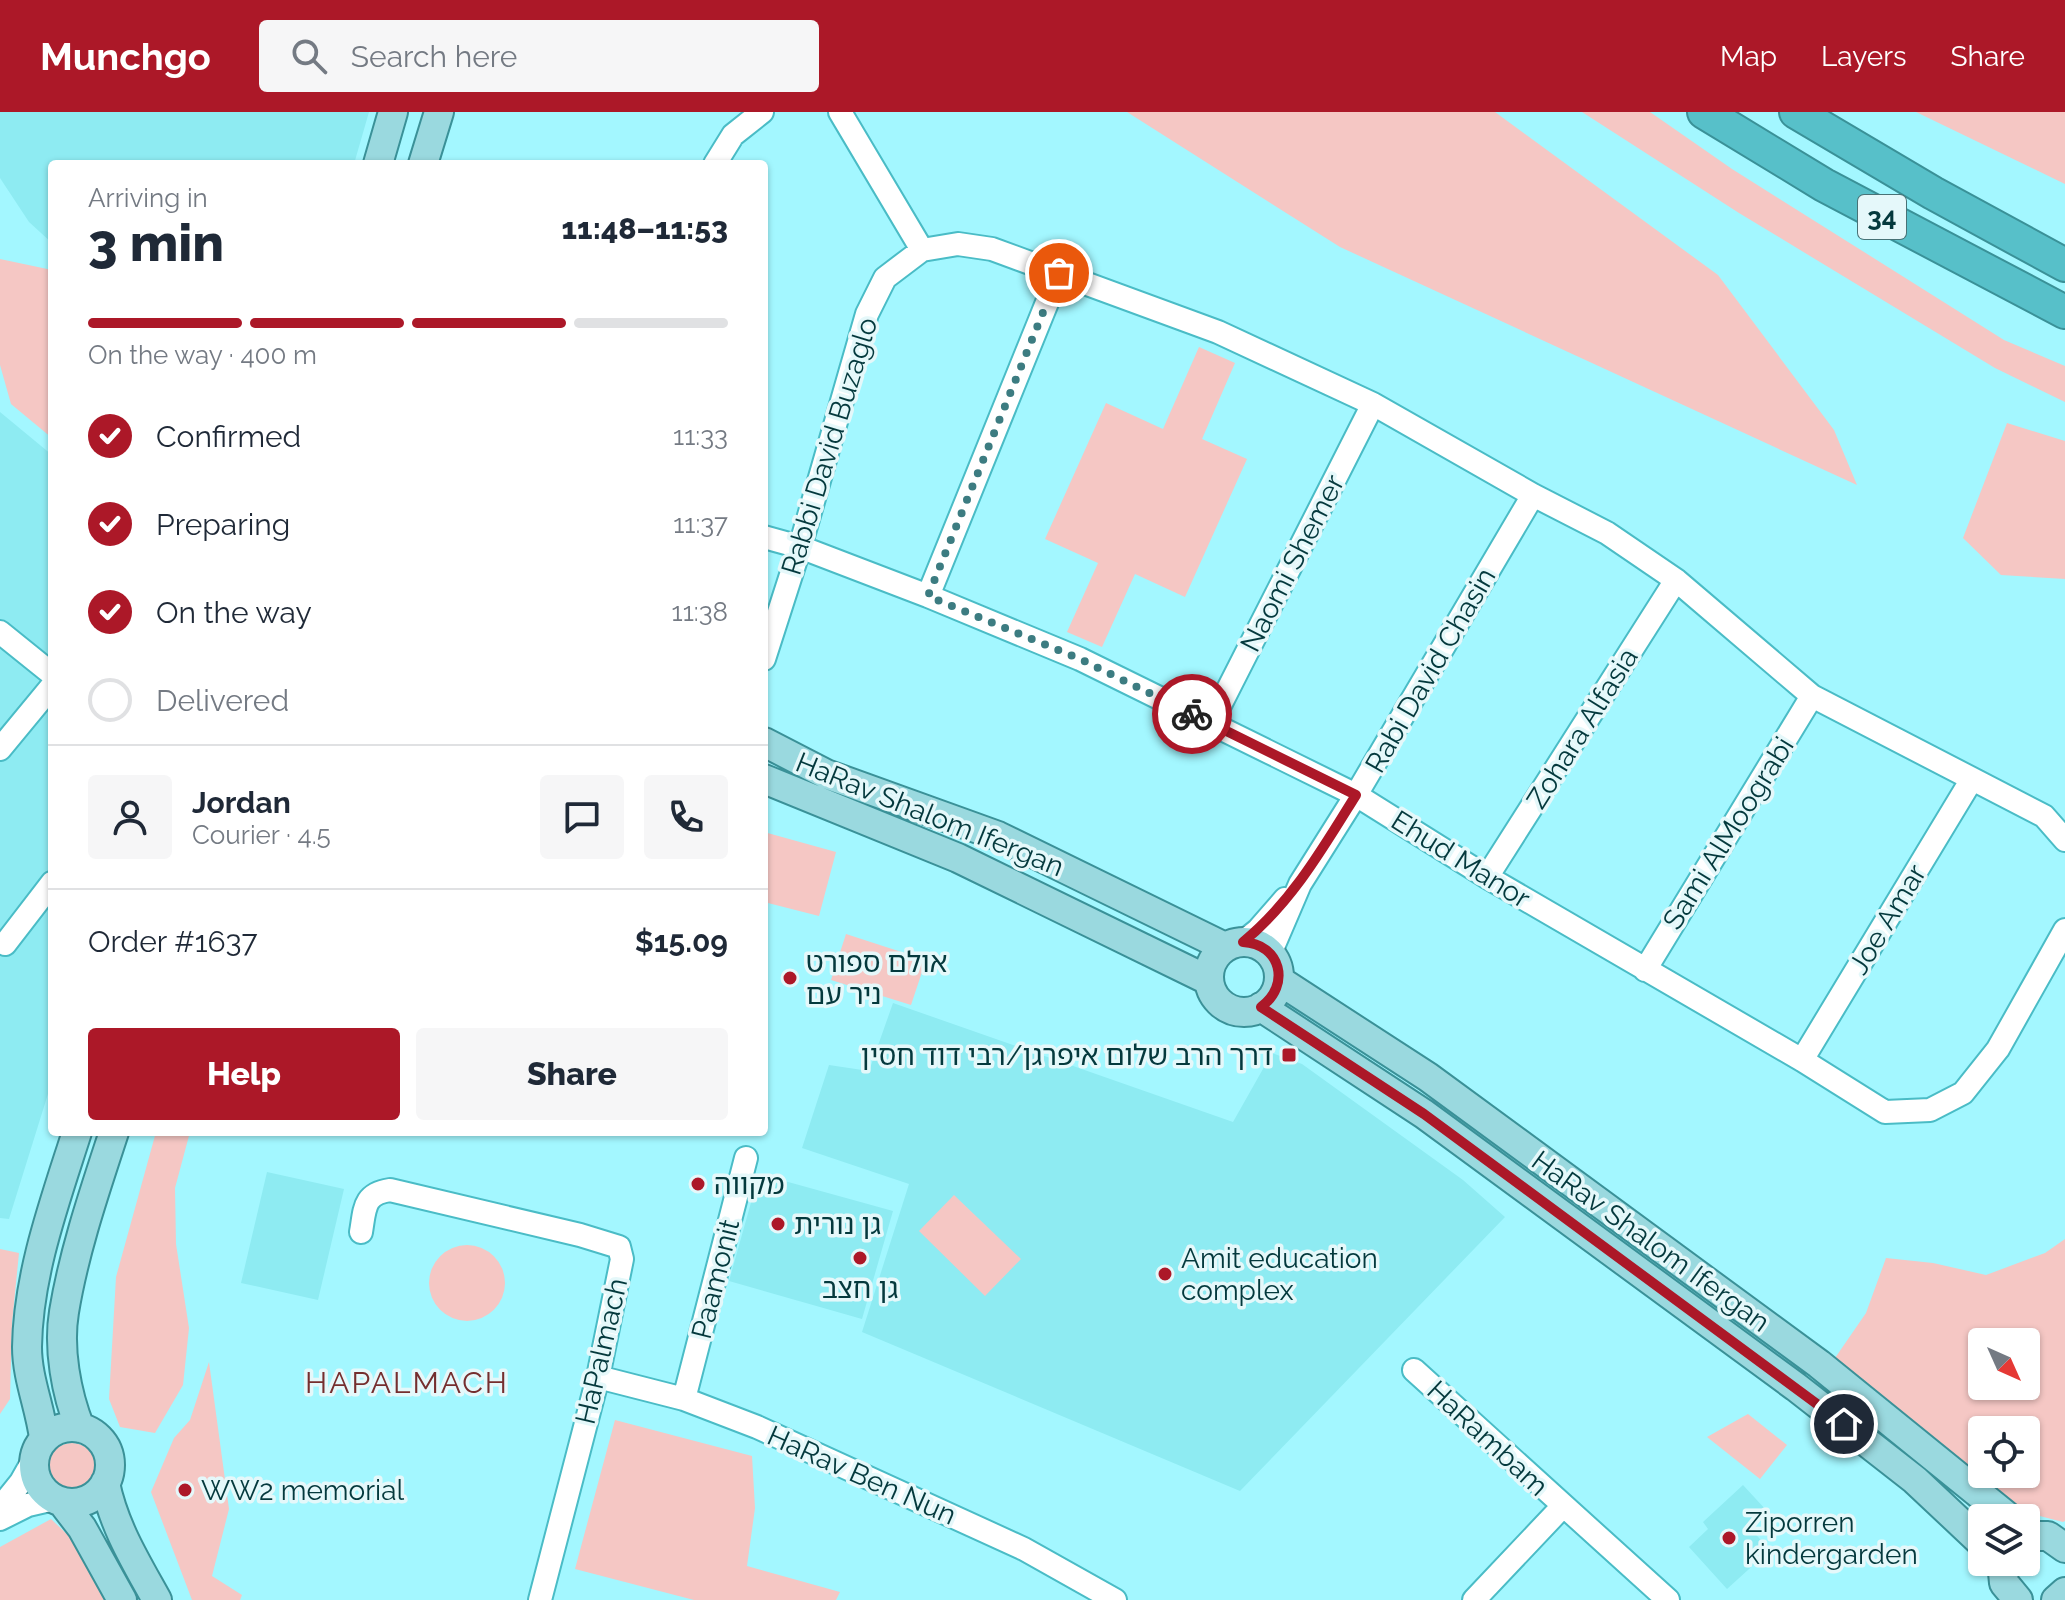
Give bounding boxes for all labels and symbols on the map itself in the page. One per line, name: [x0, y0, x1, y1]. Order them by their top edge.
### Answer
road number: 34: [1858, 195, 1906, 239]
pin: [1025, 239, 1093, 307]
street label: Rabbi David Buzaglo: [775, 313, 884, 579]
street label: Naomi Shemer: [1234, 469, 1351, 657]
street label: Rabi David Chasin: [1358, 562, 1502, 778]
street label: Zohara Alfasia: [1520, 642, 1645, 814]
courier: [1152, 674, 1232, 754]
street label: Sami AlMoograbi: [1656, 731, 1801, 935]
street label: HaRav Shalom Ifergan: [791, 746, 1069, 883]
street label: Ehud Manor: [1385, 804, 1536, 915]
street label: Joe Amar: [1842, 858, 1933, 980]
place label: אולם ספורט ניר עם: [806, 946, 947, 1011]
marker: אולם ספורט ניר עם: [781, 969, 799, 987]
place label: דרך הרב שלום איפרגן/רבי דוד חסין: [861, 1039, 1273, 1072]
marker: דרך הרב שלום איפרגן/רבי דוד חסין: [1280, 1046, 1298, 1064]
street label: HaRav Shalom Ifergan: [1525, 1144, 1776, 1339]
place label: מקווה: [714, 1168, 784, 1201]
marker: מקווה: [689, 1175, 707, 1193]
place label: גן נורית: [794, 1208, 881, 1241]
street label: Paamonit: [685, 1215, 746, 1342]
marker: גן נורית: [769, 1215, 787, 1233]
place label: Amit education complex: [1181, 1242, 1378, 1307]
marker: גן חצב: [851, 1249, 869, 1267]
marker: Amit education complex: [1156, 1265, 1174, 1283]
place label: גן חצב: [822, 1272, 898, 1305]
street label: HaPalmach: [569, 1275, 634, 1427]
north arrow: [1968, 1328, 2040, 1400]
district label: HAPALMACH: [305, 1365, 509, 1400]
street label: HaRambam: [1420, 1374, 1555, 1503]
pin: [1810, 1390, 1878, 1458]
street label: HaRav Ben Nun: [762, 1419, 961, 1532]
place label: WW2 memorial: [201, 1474, 404, 1507]
marker: WW2 memorial: [176, 1481, 194, 1499]
place label: Ziporren kindergarden: [1745, 1506, 1918, 1571]
marker: Ziporren kindergarden: [1720, 1529, 1738, 1547]

